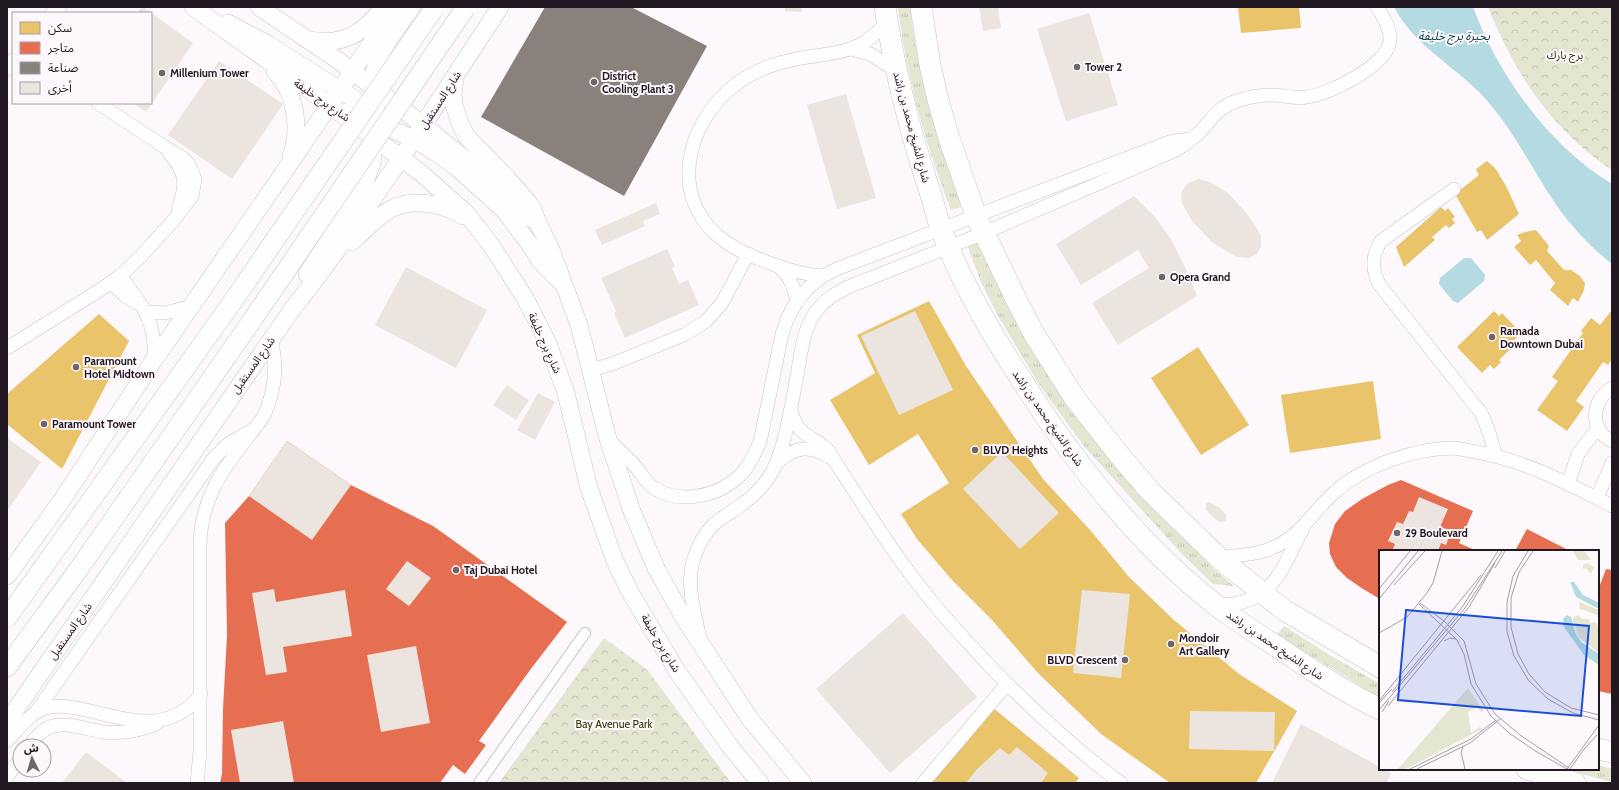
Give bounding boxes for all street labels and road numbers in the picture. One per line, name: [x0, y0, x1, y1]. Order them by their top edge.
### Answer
street label: شارع المستقبل: [416, 68, 465, 132]
street label: شارع الشيخ محمد بن راشد: [889, 70, 934, 185]
street label: شارع برج خليفة: [291, 76, 353, 126]
street label: شارع برج خليفة: [524, 310, 565, 376]
street label: شارع المستقبل: [228, 333, 279, 397]
street label: شارع الشيخ محمد بن راشد: [1009, 367, 1087, 470]
street label: شارع المستقبل: [45, 599, 96, 663]
street label: شارع الشيخ محمد بن راشد: [1223, 607, 1327, 684]
street label: شارع برج خليفة: [637, 611, 684, 675]

